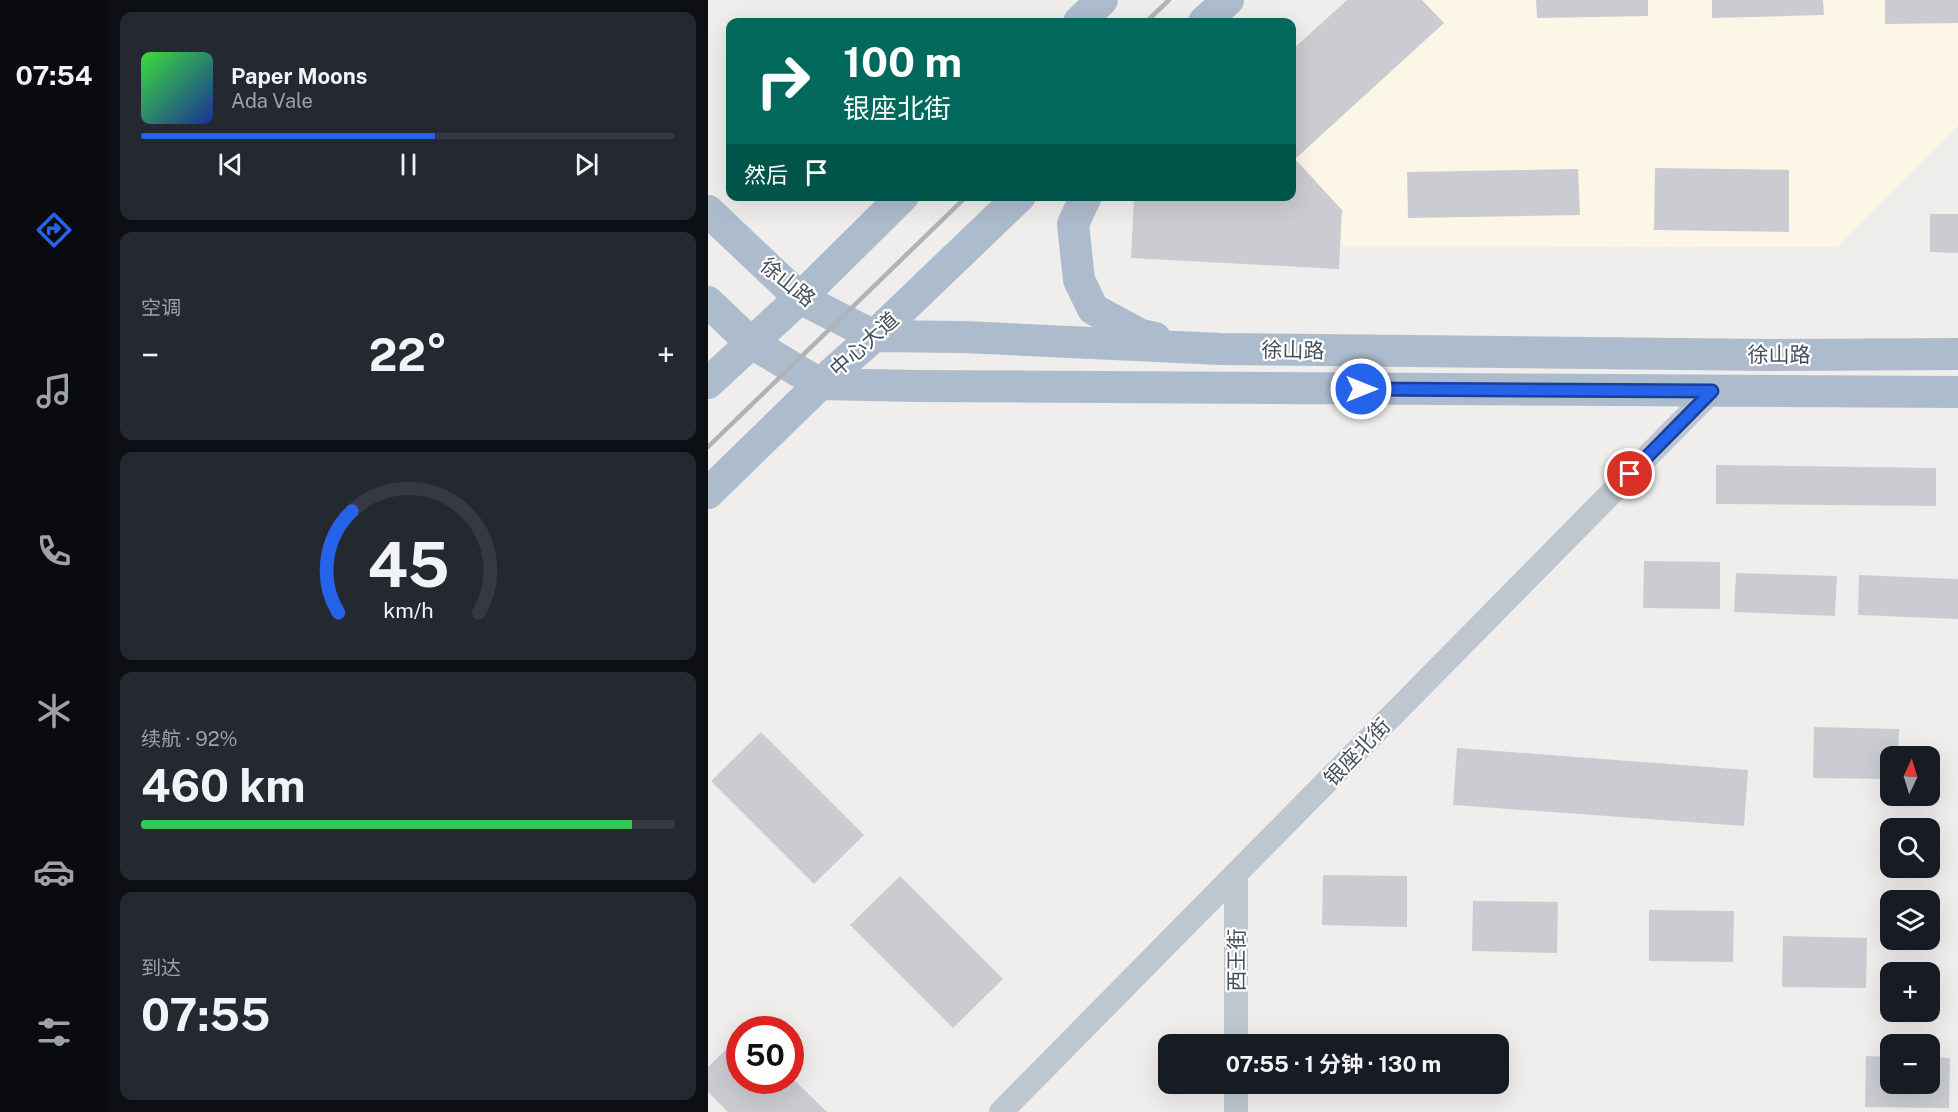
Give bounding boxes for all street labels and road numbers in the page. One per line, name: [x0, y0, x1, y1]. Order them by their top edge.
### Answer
street label: 徐山路: [756, 252, 820, 312]
street label: 中心大道: [824, 307, 904, 381]
street label: 徐山路: [1261, 337, 1325, 363]
street label: 徐山路: [1748, 342, 1811, 367]
street label: 银座北街: [1319, 713, 1395, 791]
street label: 西王街: [1224, 929, 1249, 992]

